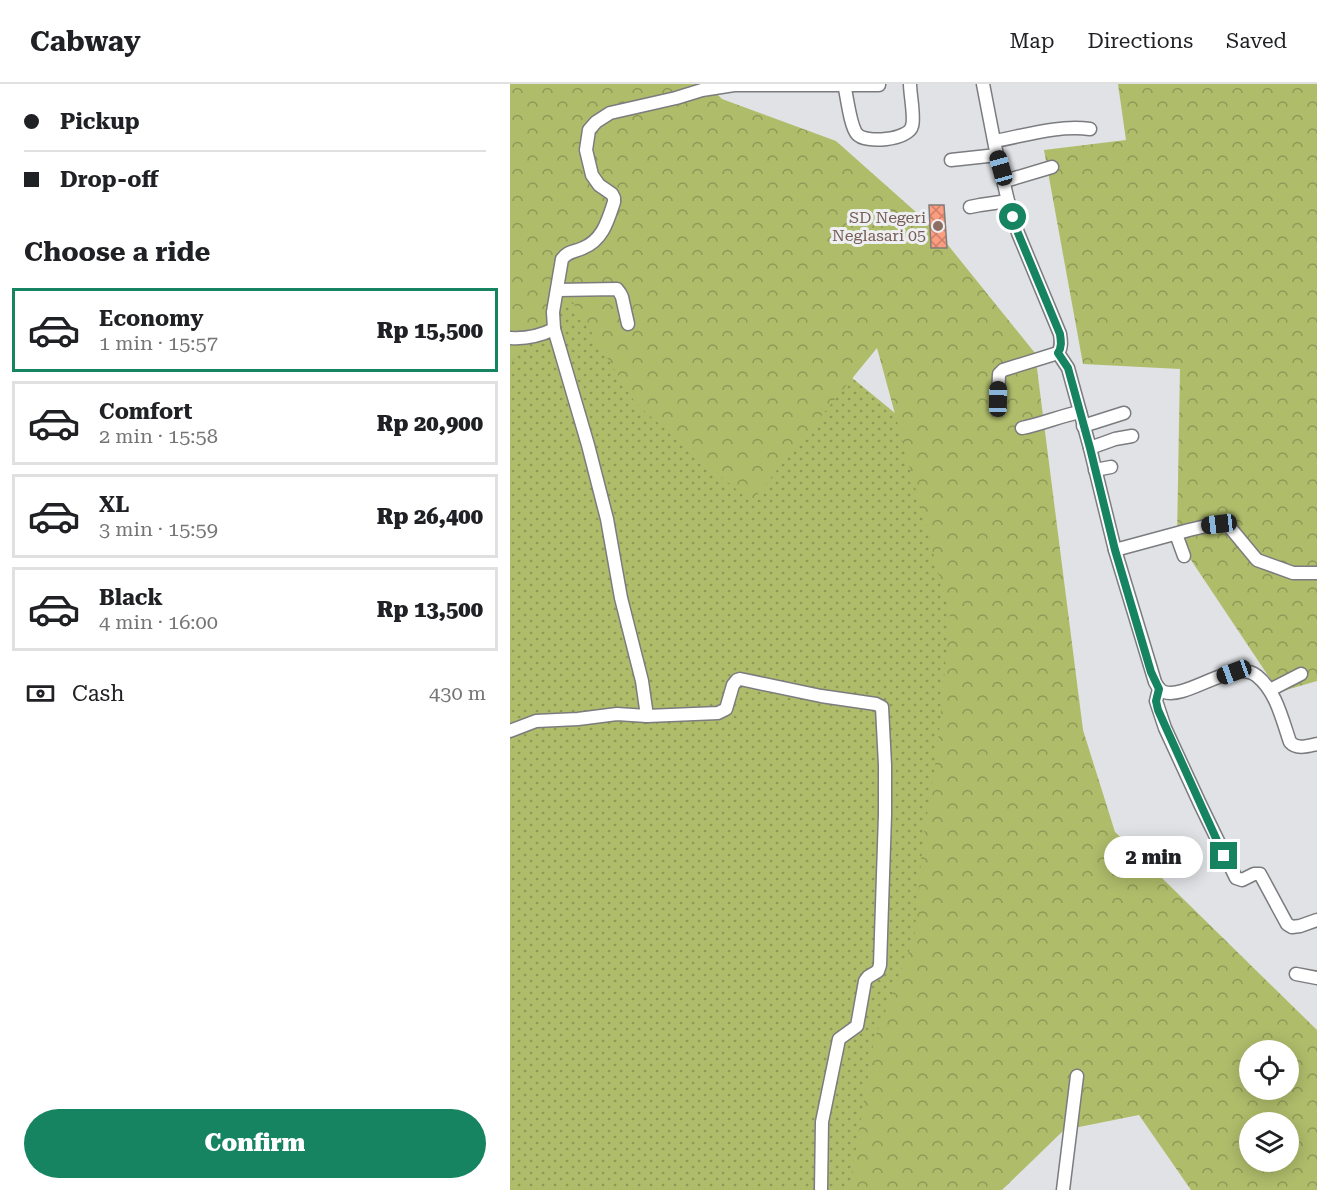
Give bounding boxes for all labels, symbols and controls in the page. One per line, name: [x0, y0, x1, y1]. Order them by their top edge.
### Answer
text: Cabway: [30, 25, 141, 58]
text: Map: [1010, 29, 1054, 53]
text: Directions: [1087, 29, 1193, 53]
text: Saved: [1226, 29, 1287, 53]
text: Pickup: [60, 109, 140, 134]
car: [987, 148, 1015, 188]
text: Drop-off: [60, 167, 158, 192]
route start: [999, 203, 1026, 230]
place label: SD Negeri Neglasari 05: [832, 208, 926, 245]
marker: SD Negeri Neglasari 05: [931, 219, 945, 233]
text: Choose a ride: [24, 236, 210, 268]
icon: car: [27, 303, 81, 357]
text: Economy: [99, 306, 203, 331]
text: Rp 15,500: [377, 318, 483, 343]
text: 1 min · 15:57: [99, 331, 218, 355]
car: [989, 381, 1007, 417]
icon: car: [27, 396, 81, 450]
text: Comfort: [99, 399, 192, 424]
text: Rp 20,900: [377, 411, 483, 436]
text: 2 min · 15:58: [99, 424, 218, 448]
icon: car: [27, 489, 81, 543]
text: XL: [99, 492, 129, 517]
text: Rp 26,400: [377, 504, 483, 529]
car: [1200, 513, 1238, 535]
text: 3 min · 15:59: [99, 517, 218, 541]
icon: car: [27, 582, 81, 636]
text: Black: [99, 585, 163, 610]
text: Rp 13,500: [377, 597, 483, 622]
text: 4 min · 16:00: [99, 610, 218, 634]
car: [1214, 657, 1254, 687]
icon: cash: [24, 677, 57, 710]
text: Cash: [72, 681, 124, 706]
text: 430 m: [429, 681, 486, 705]
callout: 2 min: [1104, 835, 1203, 877]
route end: [1210, 842, 1237, 869]
text: 2 min: [1125, 845, 1182, 869]
map controls: [1239, 1040, 1299, 1172]
button: locate: [1239, 1040, 1299, 1100]
button: Confirm: [24, 1109, 486, 1178]
button: layers: [1239, 1112, 1299, 1172]

